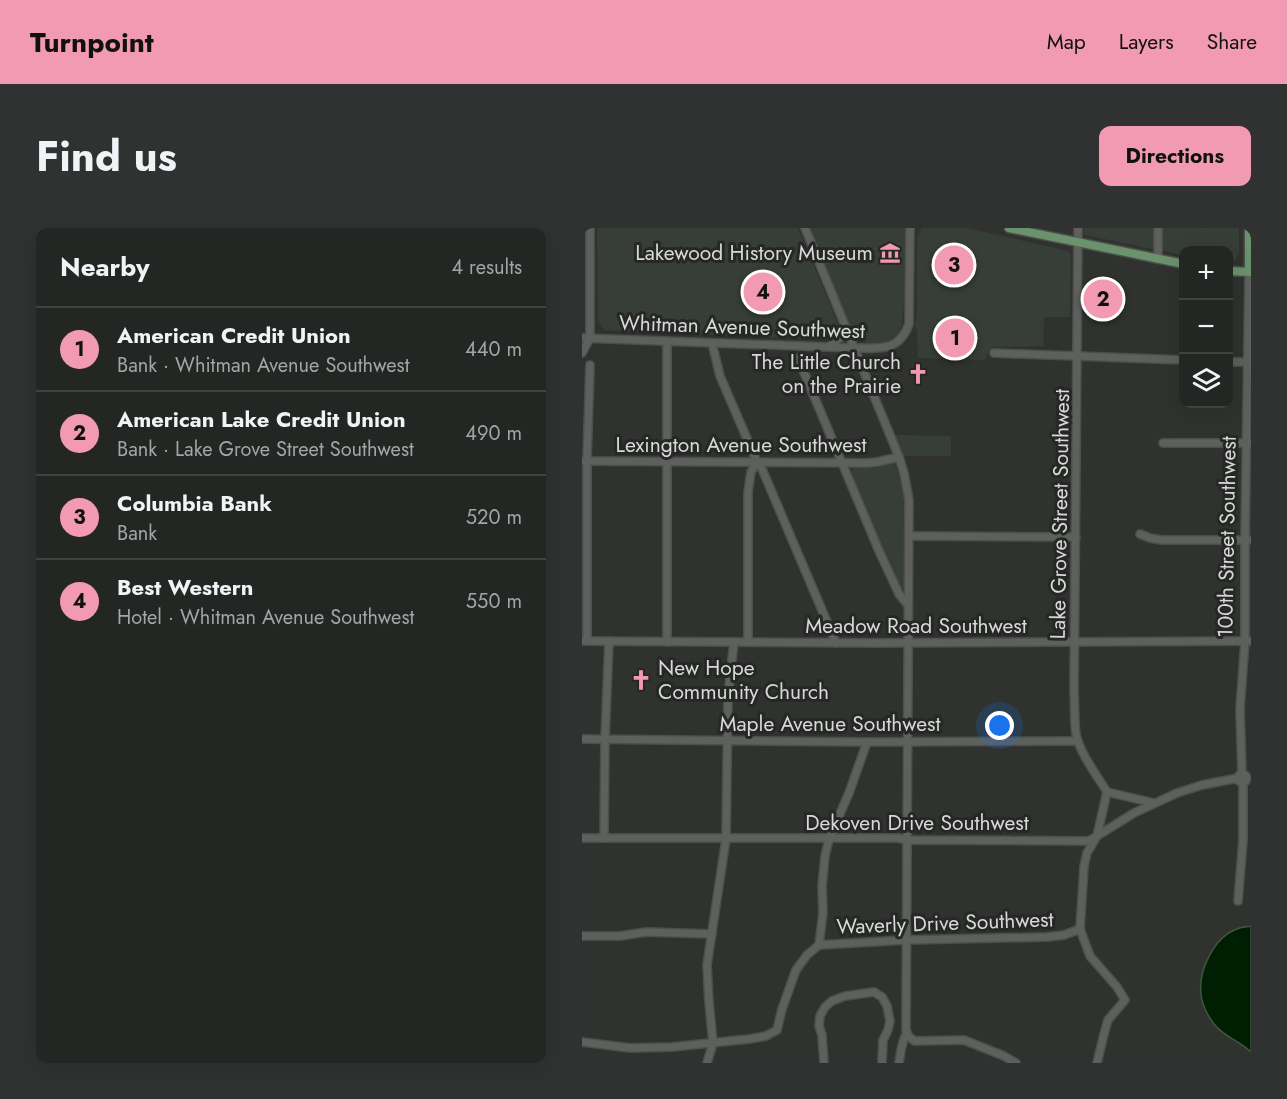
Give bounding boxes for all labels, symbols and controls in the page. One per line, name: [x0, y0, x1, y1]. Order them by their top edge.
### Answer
text: Turnpoint: [30, 22, 154, 63]
text: Map: [1047, 27, 1086, 57]
text: Layers: [1119, 27, 1174, 57]
text: Share: [1207, 27, 1257, 57]
text: Find us: [36, 126, 177, 187]
button: Directions: [1099, 126, 1251, 186]
place label: Lakewood History Museum: [635, 238, 873, 268]
museum icon: Lakewood History Museum: [878, 241, 902, 265]
pin: 3: [934, 243, 974, 288]
map controls: [1179, 246, 1233, 408]
button: +: [1179, 246, 1233, 300]
text: Nearby: [60, 248, 149, 286]
text: 4 results: [451, 253, 522, 282]
pin: 4: [744, 270, 783, 314]
pin: 2: [1084, 276, 1122, 322]
button: −: [1179, 300, 1233, 354]
street label: Whitman Avenue Southwest: [619, 308, 865, 346]
pin: 1: [936, 316, 974, 360]
text: American Credit Union: [117, 319, 351, 351]
text: 1: [74, 335, 85, 364]
text: 440 m: [465, 335, 522, 364]
place label: The Little Church on the Prairie: [752, 347, 901, 401]
text: Bank · Whitman Avenue Southwest: [117, 351, 409, 380]
button: layers: [1179, 354, 1233, 408]
church icon: The Little Church on the Prairie: [906, 362, 930, 386]
street label: Lake Grove Street Southwest: [1043, 388, 1077, 640]
text: American Lake Credit Union: [117, 403, 406, 435]
text: 2: [73, 419, 86, 448]
text: 490 m: [465, 419, 522, 448]
street label: Lexington Avenue Southwest: [615, 430, 867, 460]
text: Bank · Lake Grove Street Southwest: [117, 435, 414, 464]
street label: 100th Street Southwest: [1210, 436, 1244, 638]
text: Columbia Bank: [117, 487, 272, 519]
text: 3: [73, 503, 86, 532]
text: 520 m: [466, 503, 522, 532]
text: Bank: [117, 519, 157, 548]
text: Best Western: [117, 571, 253, 603]
text: 4: [73, 587, 86, 616]
text: 550 m: [466, 587, 522, 616]
text: Hotel · Whitman Avenue Southwest: [117, 603, 414, 632]
street label: Meadow Road Southwest: [805, 611, 1027, 641]
place label: New Hope Community Church: [658, 653, 829, 707]
church icon: New Hope Community Church: [629, 668, 653, 692]
street label: Maple Avenue Southwest: [720, 709, 940, 739]
your location: [985, 711, 1014, 740]
street label: Dekoven Drive Southwest: [805, 808, 1029, 838]
street label: Waverly Drive Southwest: [836, 904, 1054, 942]

